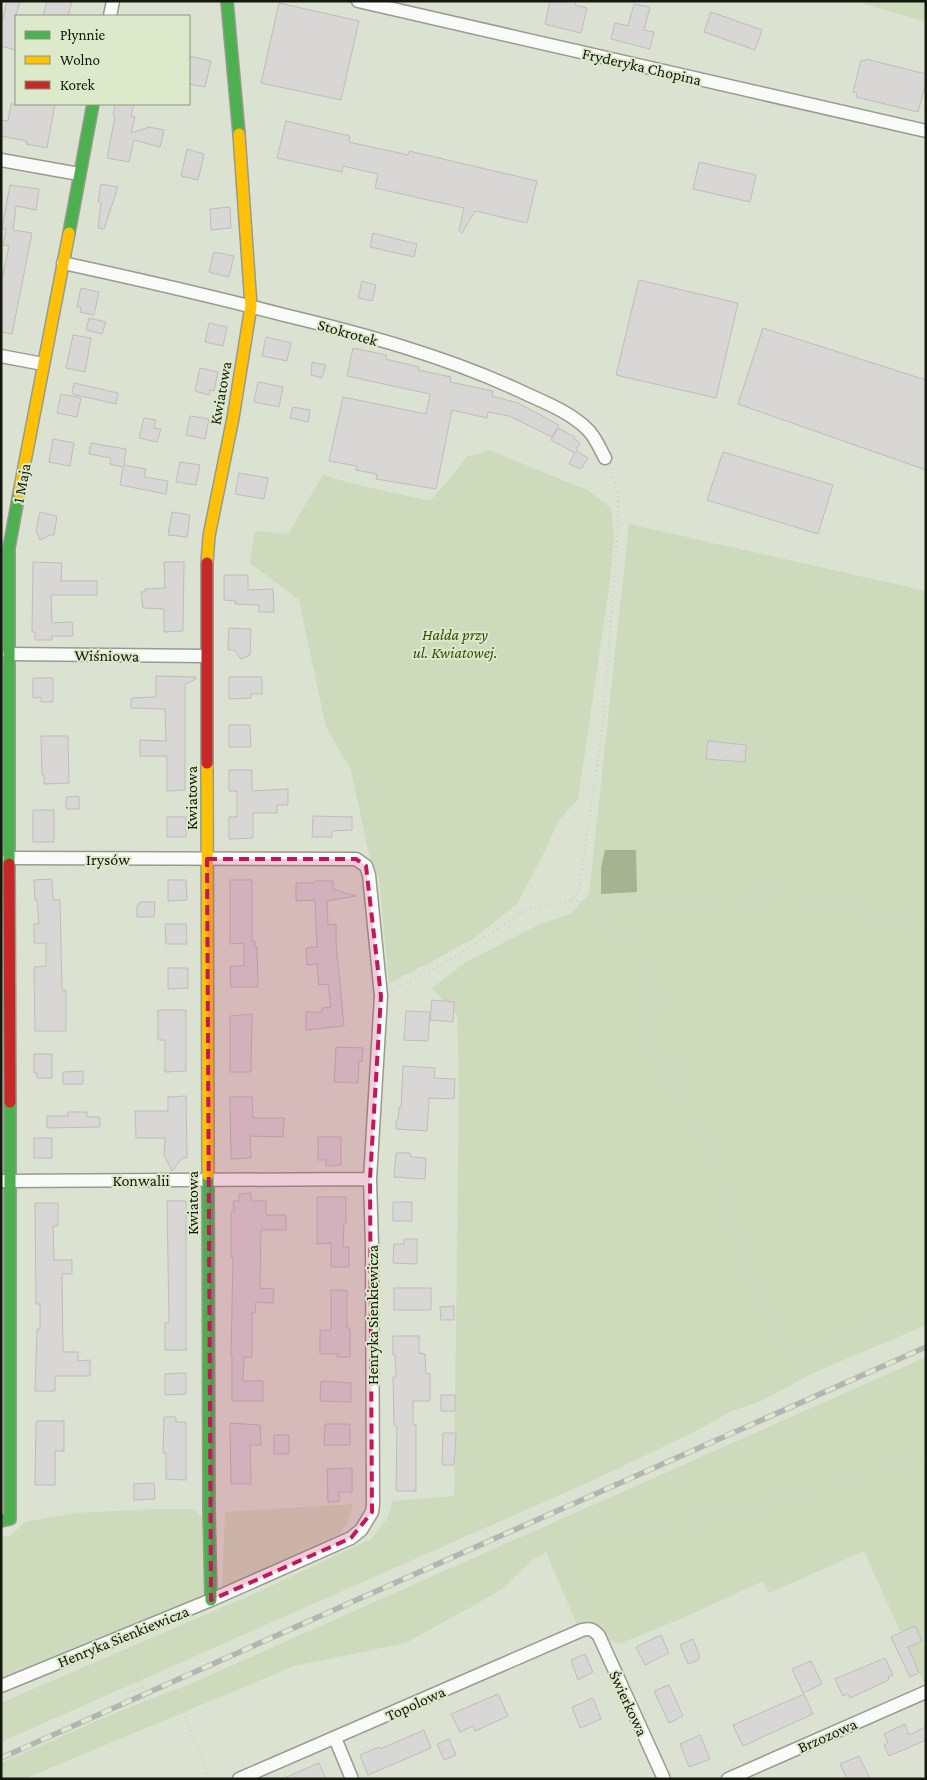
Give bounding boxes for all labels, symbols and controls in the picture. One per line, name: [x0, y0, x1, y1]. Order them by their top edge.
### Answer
legend: [15, 15, 190, 105]
text: Płynnie: [60, 27, 106, 44]
street label: Fryderyka Chopina: [580, 45, 704, 90]
text: Wolno: [60, 52, 100, 68]
text: Korek: [60, 77, 95, 93]
street label: Stokrotek: [316, 316, 380, 349]
street label: Kwiatowa: [207, 359, 235, 426]
street label: 1 Maja: [9, 461, 35, 505]
park label: Hałda przy ul. Kwiatowej.: [413, 626, 497, 662]
street label: Wiśniowa: [75, 646, 140, 665]
street label: Kwiatowa: [183, 765, 200, 830]
street label: Irysów: [86, 851, 130, 869]
street label: Kwiatowa: [184, 1170, 201, 1235]
street label: Konwalii: [112, 1172, 170, 1189]
street label: Henryka Sienkiewicza: [364, 1244, 382, 1385]
street label: Henryka Sienkiewicza: [55, 1602, 192, 1672]
street label: Świerkowa: [606, 1668, 651, 1739]
street label: Topolowa: [383, 1683, 449, 1725]
street label: Brzozowa: [795, 1715, 860, 1756]

